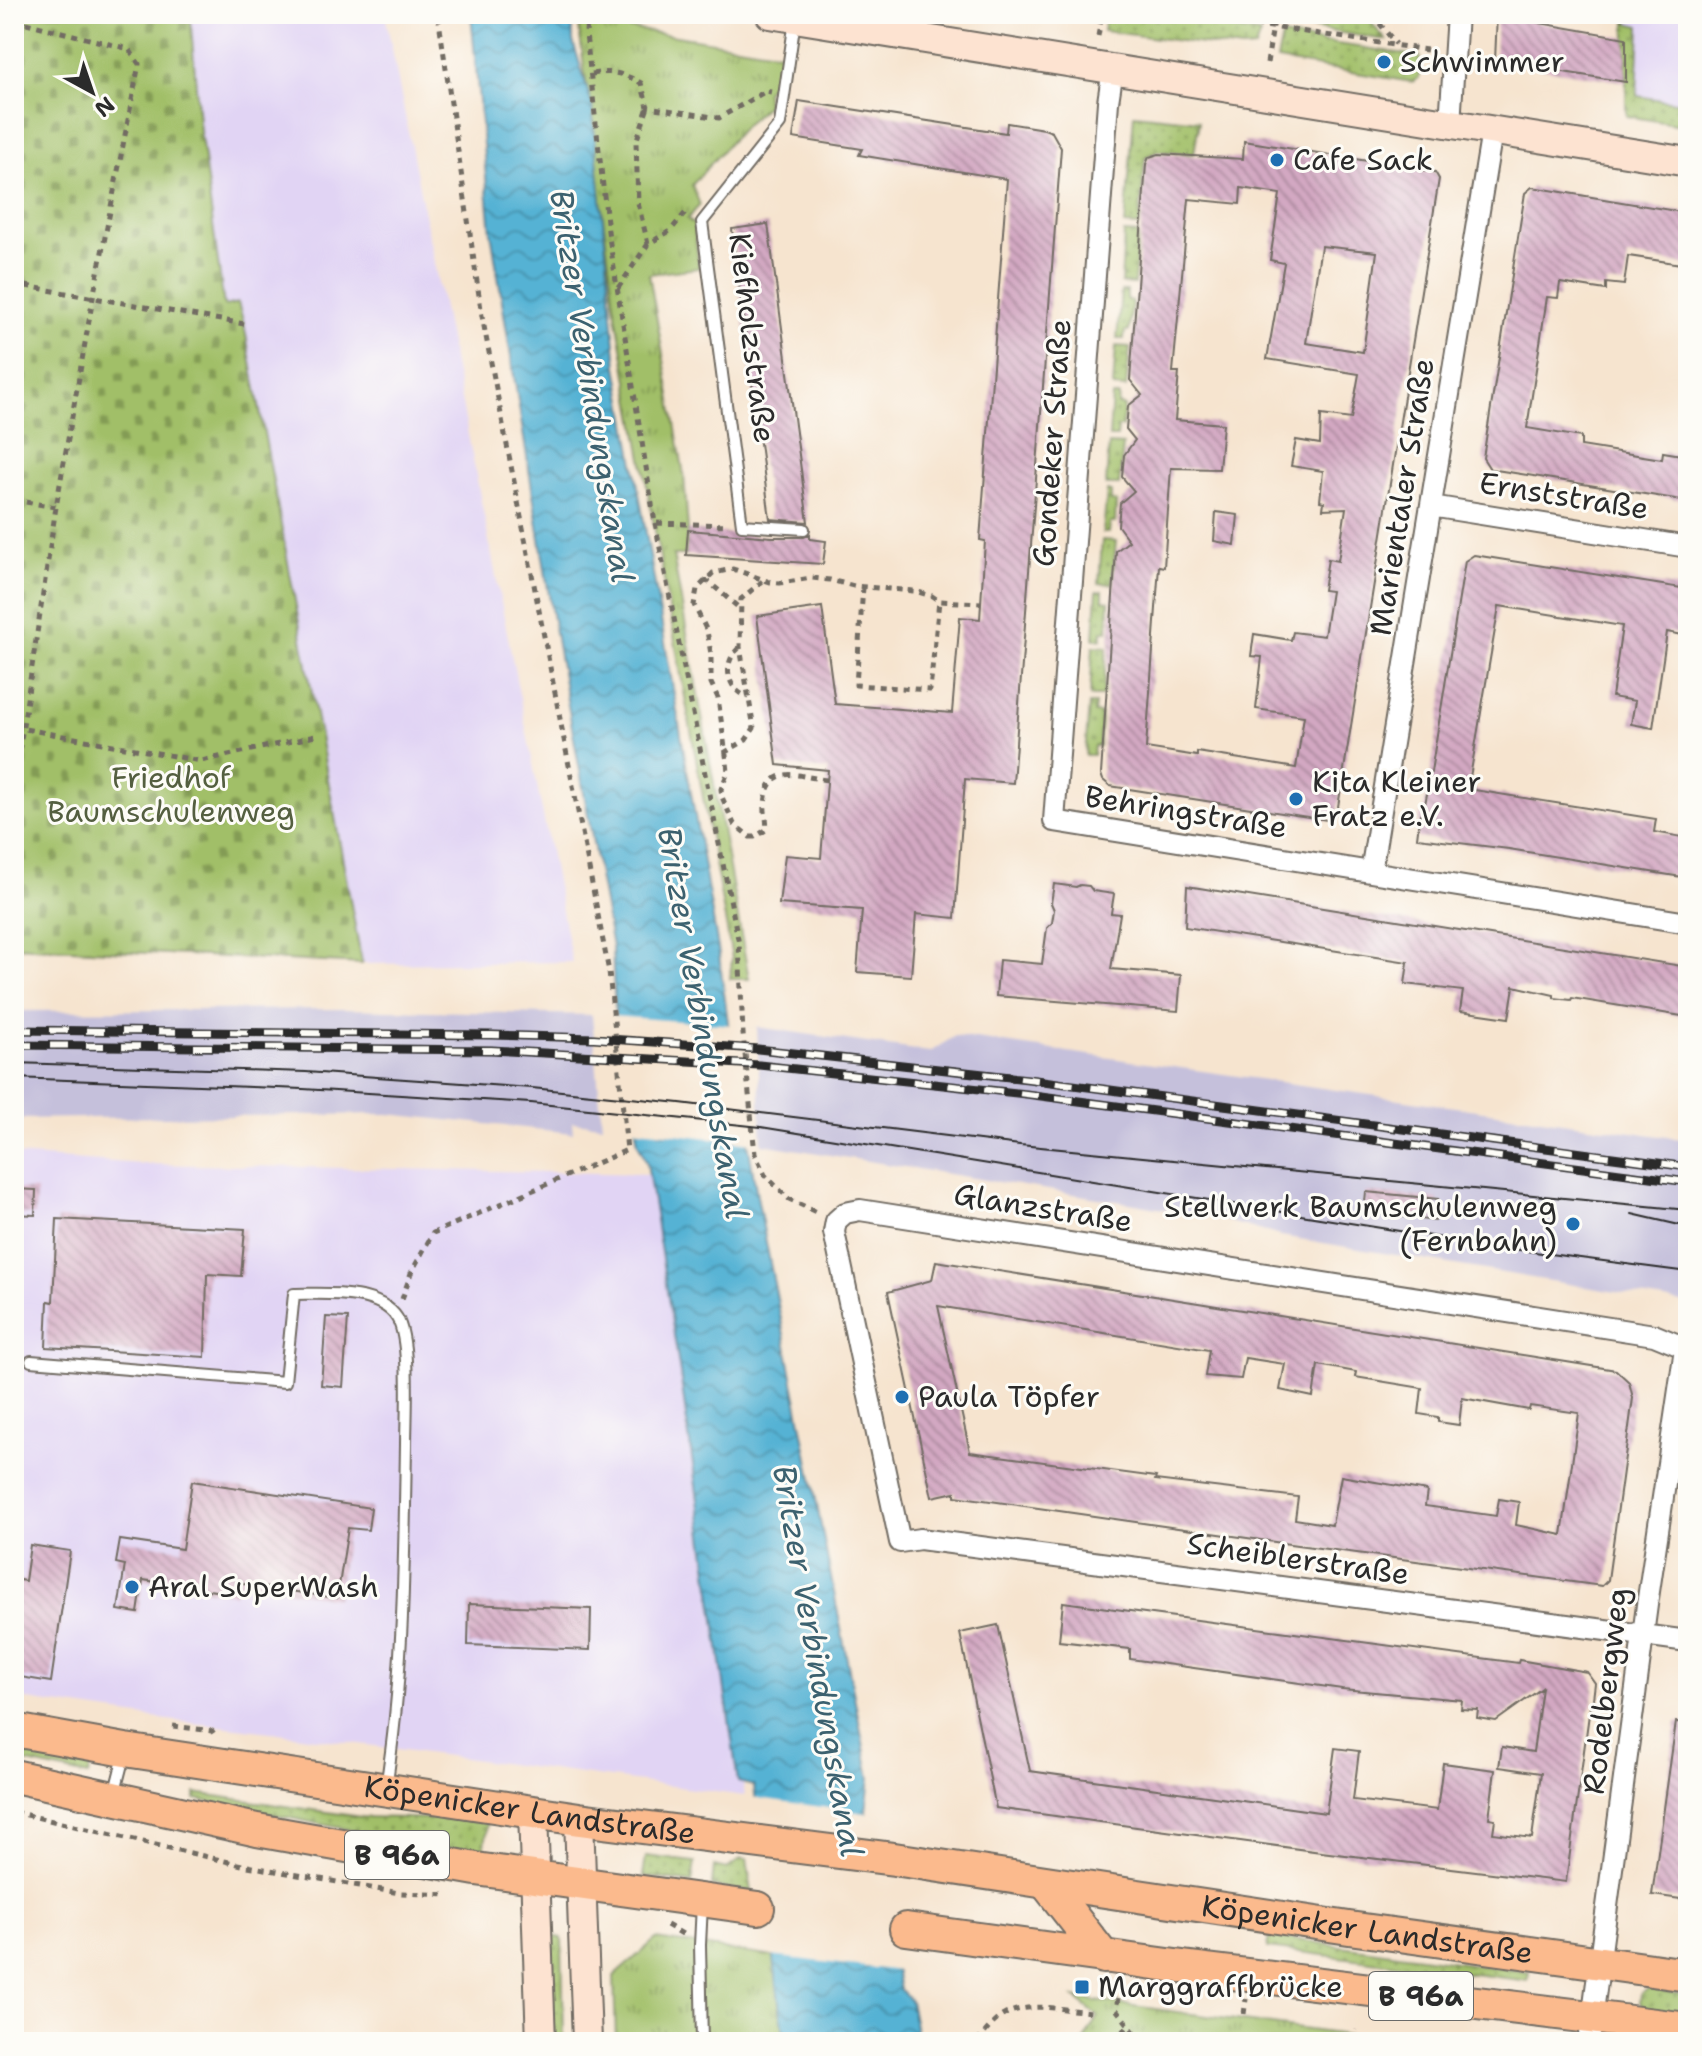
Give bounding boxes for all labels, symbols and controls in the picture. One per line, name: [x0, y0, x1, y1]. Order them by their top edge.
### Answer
place label: Schwimmer: [1400, 41, 1565, 82]
north arrow: [52, 52, 132, 132]
marker: Schwimmer: [1375, 53, 1393, 71]
text: N: [89, 90, 121, 124]
place label: Cafe Sack: [1293, 139, 1433, 180]
marker: Cafe Sack: [1268, 151, 1286, 169]
water label: Britzer Verbindungskanal: [540, 186, 645, 586]
street label: Kiefholzstraße: [719, 231, 786, 445]
street label: Gondeker Straße: [1022, 318, 1081, 568]
street label: Marientaler Straße: [1359, 355, 1444, 638]
street label: Ernststraße: [1477, 462, 1652, 529]
park label: Friedhof Baumschulenweg: [47, 757, 295, 832]
place label: Kita Kleiner Fratz e.V.: [1312, 761, 1481, 836]
street label: Behringstraße: [1082, 775, 1290, 848]
marker: Kita Kleiner Fratz e.V.: [1287, 790, 1305, 808]
water label: Britzer Verbindungskanal: [648, 823, 759, 1222]
street label: Glanzstraße: [951, 1173, 1135, 1242]
place label: Stellwerk Baumschulenweg (Fernbahn): [1164, 1186, 1557, 1261]
marker: Stellwerk Baumschulenweg (Fernbahn): [1564, 1215, 1582, 1233]
place label: Paula Töpfer: [918, 1376, 1100, 1417]
marker: Paula Töpfer: [893, 1388, 911, 1406]
water label: Britzer Verbindungskanal: [763, 1461, 874, 1860]
street label: Scheiblerstraße: [1184, 1523, 1412, 1594]
place label: Aral SuperWash: [148, 1566, 379, 1607]
marker: Aral SuperWash: [123, 1578, 141, 1596]
street label: Rodelbergweg: [1572, 1585, 1639, 1797]
street label: Köpenicker Landstraße: [361, 1766, 698, 1854]
road number: B 96a: [345, 1831, 449, 1879]
street label: Köpenicker Landstraße: [1199, 1885, 1536, 1973]
place label: Marggraffbrücke: [1098, 1966, 1343, 2007]
road number: B 96a: [1369, 1972, 1473, 2020]
marker: Marggraffbrücke: [1073, 1978, 1091, 1996]

